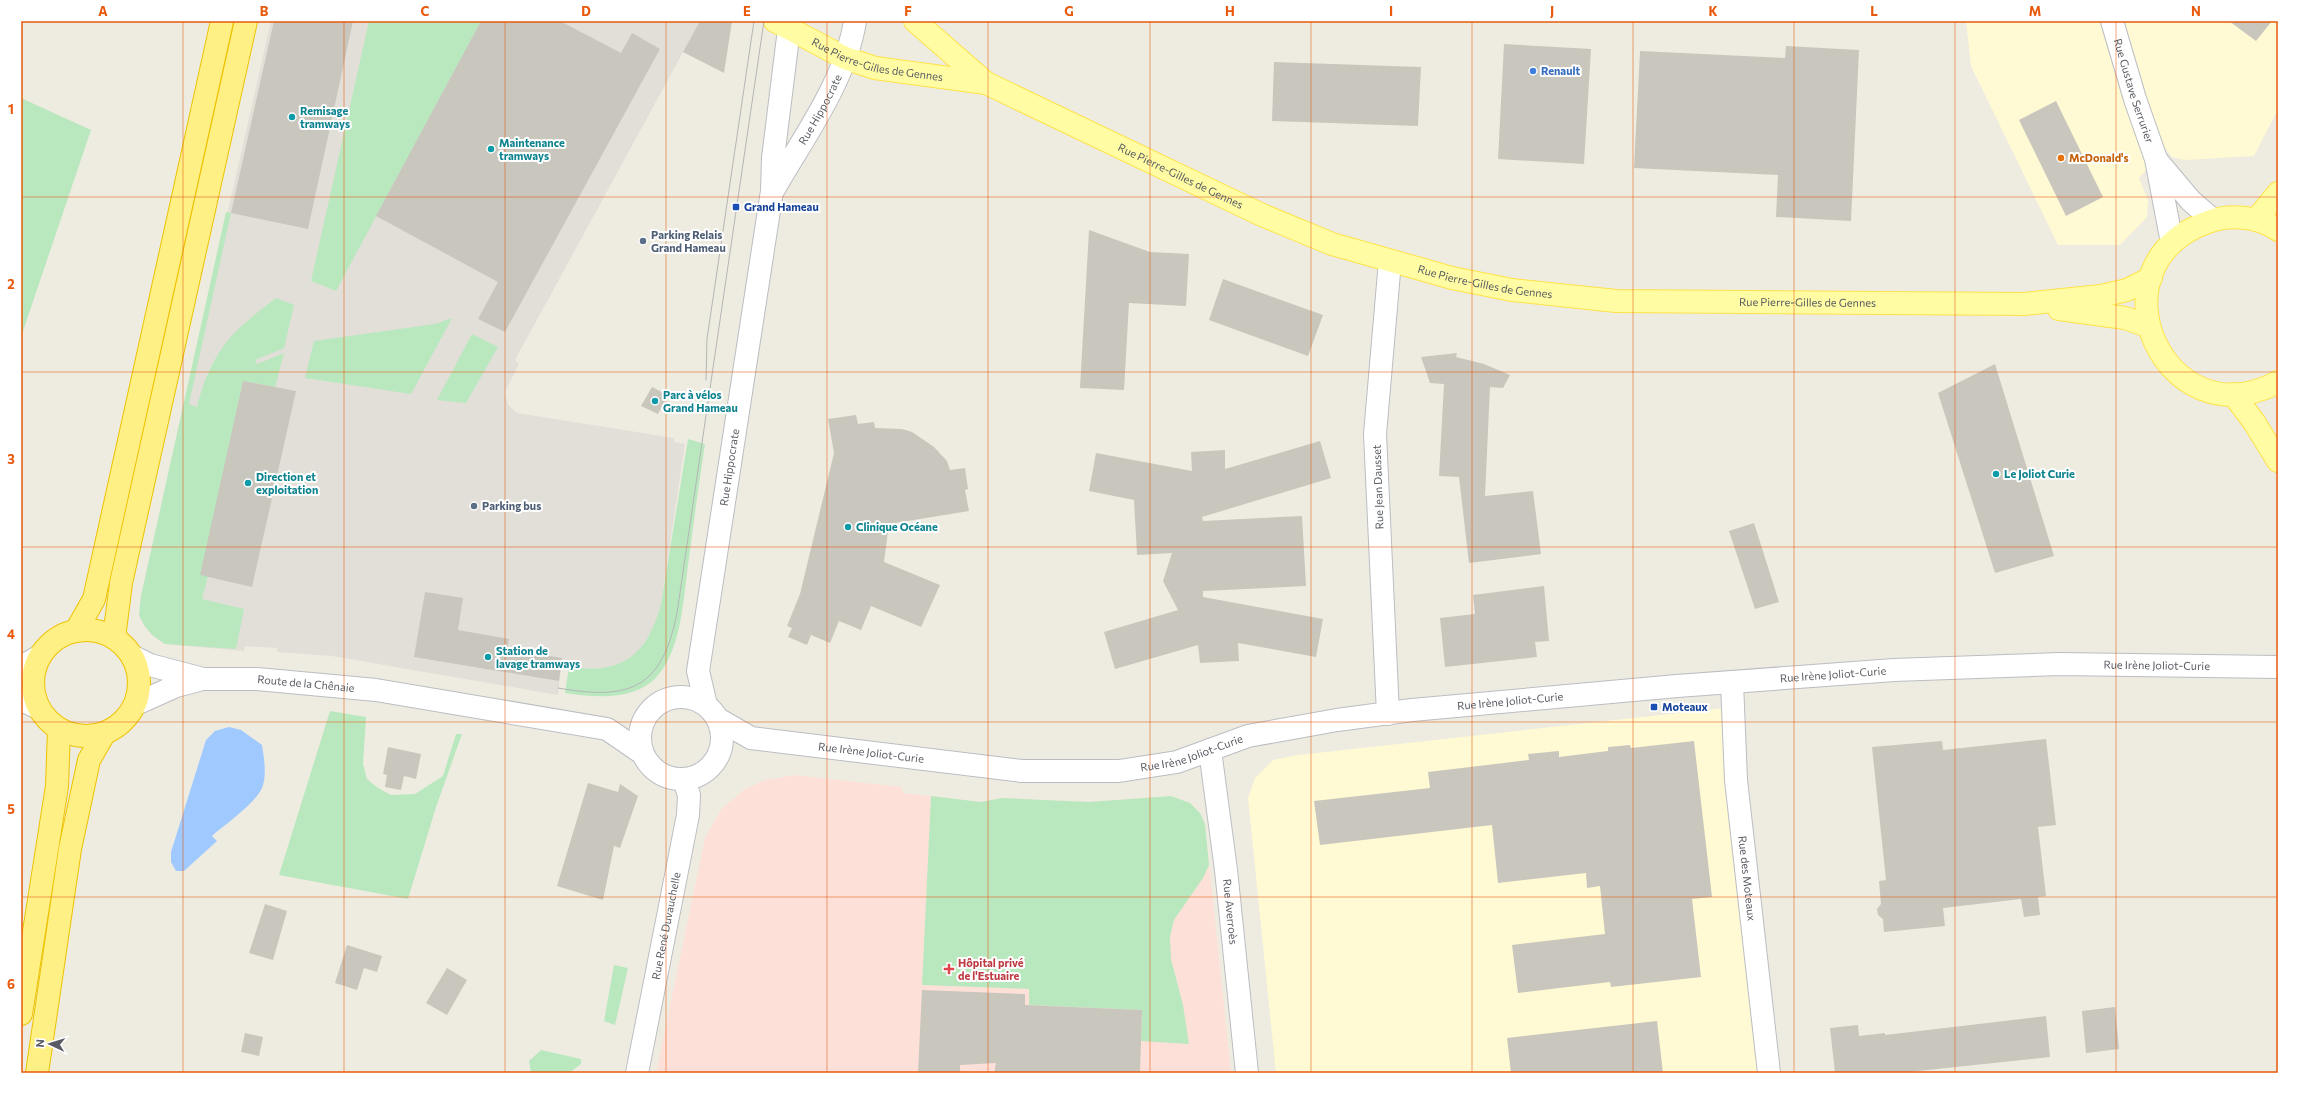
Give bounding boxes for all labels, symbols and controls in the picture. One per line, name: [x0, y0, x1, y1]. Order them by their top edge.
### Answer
text: A: [98, 3, 108, 19]
text: B: [260, 3, 269, 19]
text: C: [421, 3, 430, 19]
text: D: [581, 3, 591, 19]
text: E: [743, 3, 751, 19]
text: F: [904, 3, 912, 19]
text: G: [1064, 3, 1074, 19]
text: H: [1225, 3, 1235, 19]
text: I: [1389, 3, 1393, 19]
text: J: [1550, 3, 1554, 19]
text: K: [1708, 3, 1718, 19]
text: L: [1870, 3, 1878, 19]
text: M: [2029, 3, 2041, 19]
text: N: [2191, 3, 2201, 19]
street label: Rue Pierre-Gilles de Gennes: [810, 35, 944, 83]
street label: Rue Gustave Serrurier: [2112, 37, 2157, 145]
place label: Renault: [1541, 64, 1580, 77]
marker: Renault: [1528, 66, 1538, 76]
street label: Rue Hippocrate: [795, 72, 844, 147]
text: 1: [8, 101, 14, 117]
place label: Remisage tramways: [300, 104, 350, 130]
marker: Remisage tramways: [287, 112, 297, 122]
place label: Maintenance tramways: [499, 136, 565, 162]
street label: Rue Pierre-Gilles de Gennes: [1116, 140, 1245, 211]
marker: Maintenance tramways: [486, 144, 496, 154]
place label: McDonald's: [2069, 151, 2129, 164]
marker: McDonald's: [2056, 153, 2066, 163]
place label: Grand Hameau: [744, 200, 819, 213]
marker: Grand Hameau: [731, 202, 741, 212]
place label: Parking Relais Grand Hameau: [651, 228, 726, 254]
marker: Parking Relais Grand Hameau: [638, 236, 648, 246]
street label: Rue Pierre-Gilles de Gennes: [1416, 262, 1553, 300]
text: 2: [7, 276, 15, 292]
street label: Rue Pierre-Gilles de Gennes: [1739, 295, 1876, 309]
place label: Parc à vélos Grand Hameau: [663, 388, 738, 414]
marker: Parc à vélos Grand Hameau: [650, 396, 660, 406]
street label: Rue Hippocrate: [717, 428, 741, 507]
street label: Rue Jean Dausset: [1370, 444, 1386, 530]
text: 3: [7, 451, 15, 467]
place label: Le Joliot Curie: [2004, 467, 2075, 481]
marker: Le Joliot Curie: [1991, 469, 2001, 479]
place label: Direction et exploitation: [256, 470, 318, 496]
marker: Direction et exploitation: [243, 478, 253, 488]
place label: Parking bus: [482, 499, 541, 512]
marker: Parking bus: [469, 501, 479, 511]
place label: Clinique Océane: [856, 520, 938, 533]
marker: Clinique Océane: [843, 522, 853, 532]
text: 4: [7, 626, 15, 642]
place label: Station de lavage tramways: [496, 644, 580, 670]
marker: Station de lavage tramways: [483, 652, 493, 662]
street label: Rue Irène Joliot-Curie: [2103, 658, 2210, 672]
street label: Rue Irène Joliot-Curie: [1779, 664, 1887, 684]
street label: Route de la Chênaie: [257, 672, 355, 694]
street label: Rue Irène Joliot-Curie: [1456, 689, 1564, 712]
place label: Moteaux: [1662, 700, 1709, 713]
marker: Moteaux: [1649, 702, 1659, 712]
street label: Rue Irène Joliot-Curie: [1139, 731, 1245, 774]
street label: Rue Irène Joliot-Curie: [817, 739, 925, 765]
text: 5: [7, 801, 15, 817]
street label: Rue des Moteaux: [1736, 835, 1759, 922]
street label: Rue René Duvauchelle: [649, 871, 683, 981]
street label: Rue Averroès: [1221, 878, 1241, 945]
place label: Hôpital privé de l'Estuaire: [958, 956, 1024, 982]
marker: Hôpital privé de l'Estuaire: [943, 963, 955, 975]
text: 6: [7, 976, 15, 992]
north arrow: [30, 1024, 70, 1064]
text: N: [33, 1039, 46, 1048]

